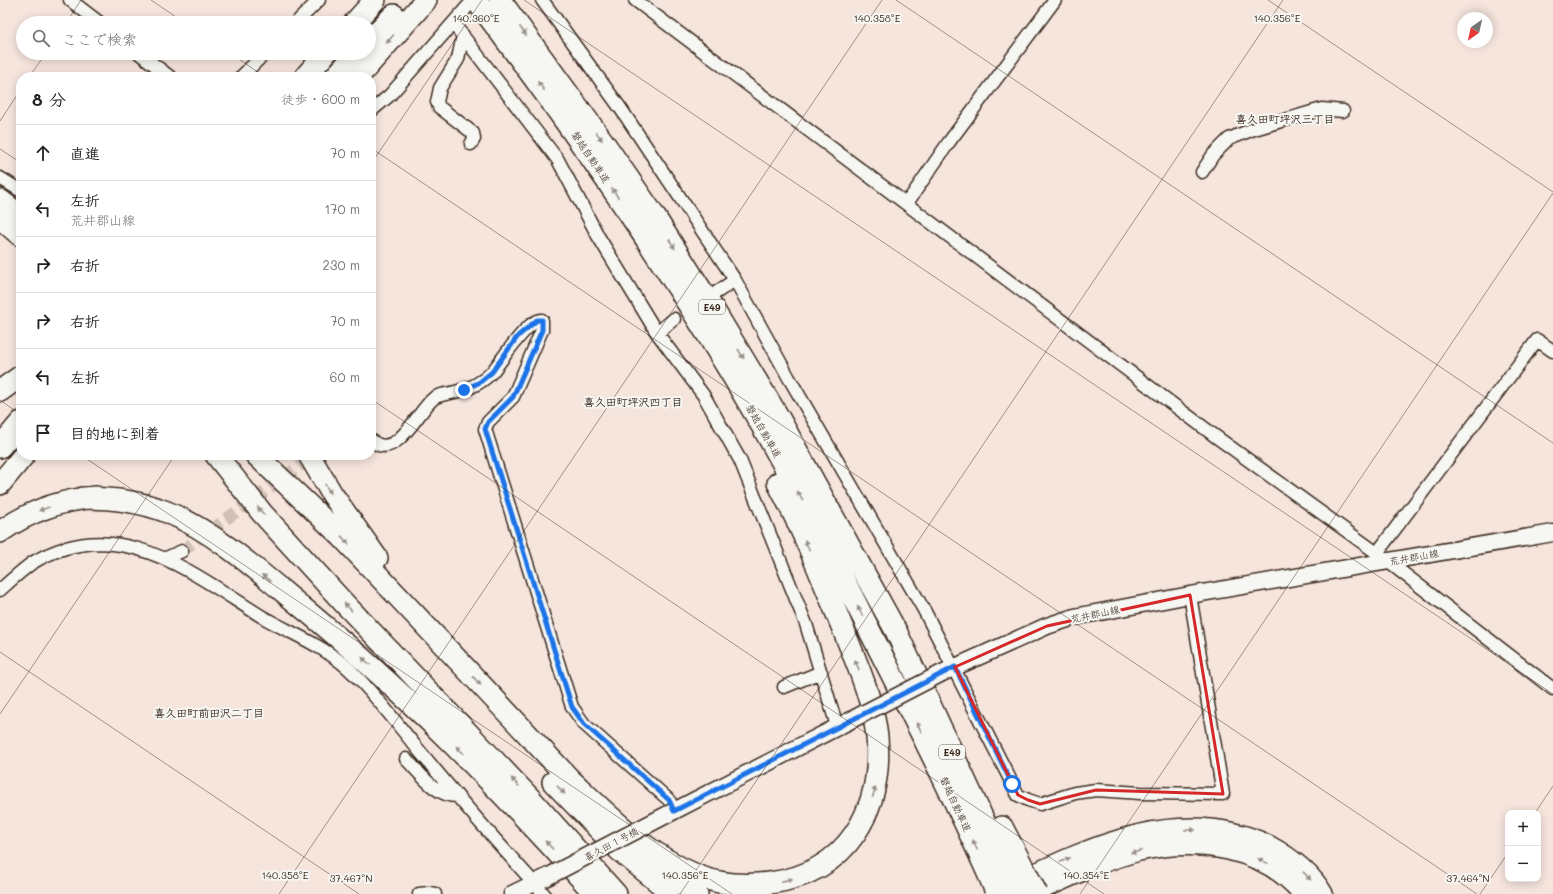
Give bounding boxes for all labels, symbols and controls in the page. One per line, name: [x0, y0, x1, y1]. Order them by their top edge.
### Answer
text: 140.360°E: [452, 11, 500, 25]
text: 140.358°E: [854, 11, 901, 25]
text: 140.356°E: [1254, 11, 1301, 25]
north arrow: [1457, 12, 1493, 48]
search box: [16, 16, 376, 60]
one-way arrow: [519, 26, 527, 37]
icon: search: [30, 27, 52, 49]
text: ここで検索: [62, 29, 137, 49]
one-way arrow: [385, 34, 395, 44]
one-way arrow: [537, 80, 545, 91]
text: 8 分: [32, 88, 66, 110]
text: 徒歩 · 600 m: [282, 90, 360, 107]
district label: 喜久田町坪沢三丁目: [1236, 111, 1335, 126]
street label: 磐越自動車道: [568, 128, 614, 186]
one-way arrow: [595, 131, 603, 142]
icon: ahead: [32, 142, 54, 164]
text: 直進: [70, 143, 100, 163]
text: 70 m: [330, 144, 360, 161]
one-way arrow: [611, 187, 619, 198]
text: 左折: [70, 190, 100, 210]
icon: left: [32, 198, 54, 220]
text: 170 m: [324, 200, 360, 217]
text: 荒井郡山線: [70, 211, 135, 228]
one-way arrow: [668, 239, 676, 249]
icon: right: [32, 254, 54, 276]
text: 右折: [70, 255, 100, 275]
text: 230 m: [323, 256, 360, 273]
road number: E49: [699, 300, 725, 314]
icon: right: [32, 310, 54, 332]
text: 右折: [70, 311, 100, 331]
text: 70 m: [330, 312, 360, 329]
one-way arrow: [737, 349, 745, 359]
icon: left: [32, 366, 54, 388]
text: 左折: [70, 367, 100, 387]
text: 60 m: [330, 368, 360, 385]
route end: [455, 381, 473, 399]
district label: 喜久田町坪沢四丁目: [584, 394, 683, 409]
street label: 磐越自動車道: [743, 402, 785, 460]
icon: arrive: [32, 422, 54, 444]
text: 目的地に到着: [70, 423, 160, 443]
one-way arrow: [325, 483, 332, 494]
one-way arrow: [797, 490, 803, 502]
one-way arrow: [38, 506, 50, 512]
one-way arrow: [256, 506, 265, 516]
one-way arrow: [340, 535, 350, 545]
one-way arrow: [804, 539, 810, 551]
street label: 荒井郡山線: [1388, 546, 1440, 568]
one-way arrow: [260, 573, 271, 582]
one-way arrow: [343, 602, 353, 612]
street label: 荒井郡山線: [1069, 602, 1121, 626]
one-way arrow: [857, 606, 863, 617]
one-way arrow: [361, 656, 371, 665]
one-way arrow: [854, 660, 860, 671]
one-way arrow: [472, 676, 481, 685]
district label: 喜久田町前田沢二丁目: [154, 705, 264, 720]
one-way arrow: [916, 722, 922, 733]
one-way arrow: [455, 745, 465, 755]
road number: E49: [939, 745, 965, 759]
street label: 磐越自動車道: [937, 774, 975, 834]
route start: [1003, 775, 1021, 793]
one-way arrow: [510, 777, 520, 787]
one-way arrow: [556, 785, 565, 795]
one-way arrow: [871, 785, 877, 798]
map controls: [1505, 810, 1541, 882]
button: +: [1505, 810, 1541, 846]
street label: 喜久田１号橋: [581, 824, 641, 864]
one-way arrow: [1184, 827, 1197, 833]
one-way arrow: [545, 839, 554, 850]
one-way arrow: [972, 839, 978, 850]
button: −: [1505, 846, 1541, 882]
one-way arrow: [1130, 849, 1142, 855]
one-way arrow: [1060, 857, 1071, 863]
one-way arrow: [1257, 858, 1268, 864]
text: 140.358°E: [262, 868, 309, 882]
text: 140.356°E: [662, 868, 709, 882]
text: 140.354°E: [1063, 868, 1110, 882]
text: 37.467°N: [329, 871, 373, 885]
one-way arrow: [1303, 871, 1312, 881]
text: 37.464°N: [1446, 871, 1490, 885]
one-way arrow: [781, 876, 794, 882]

